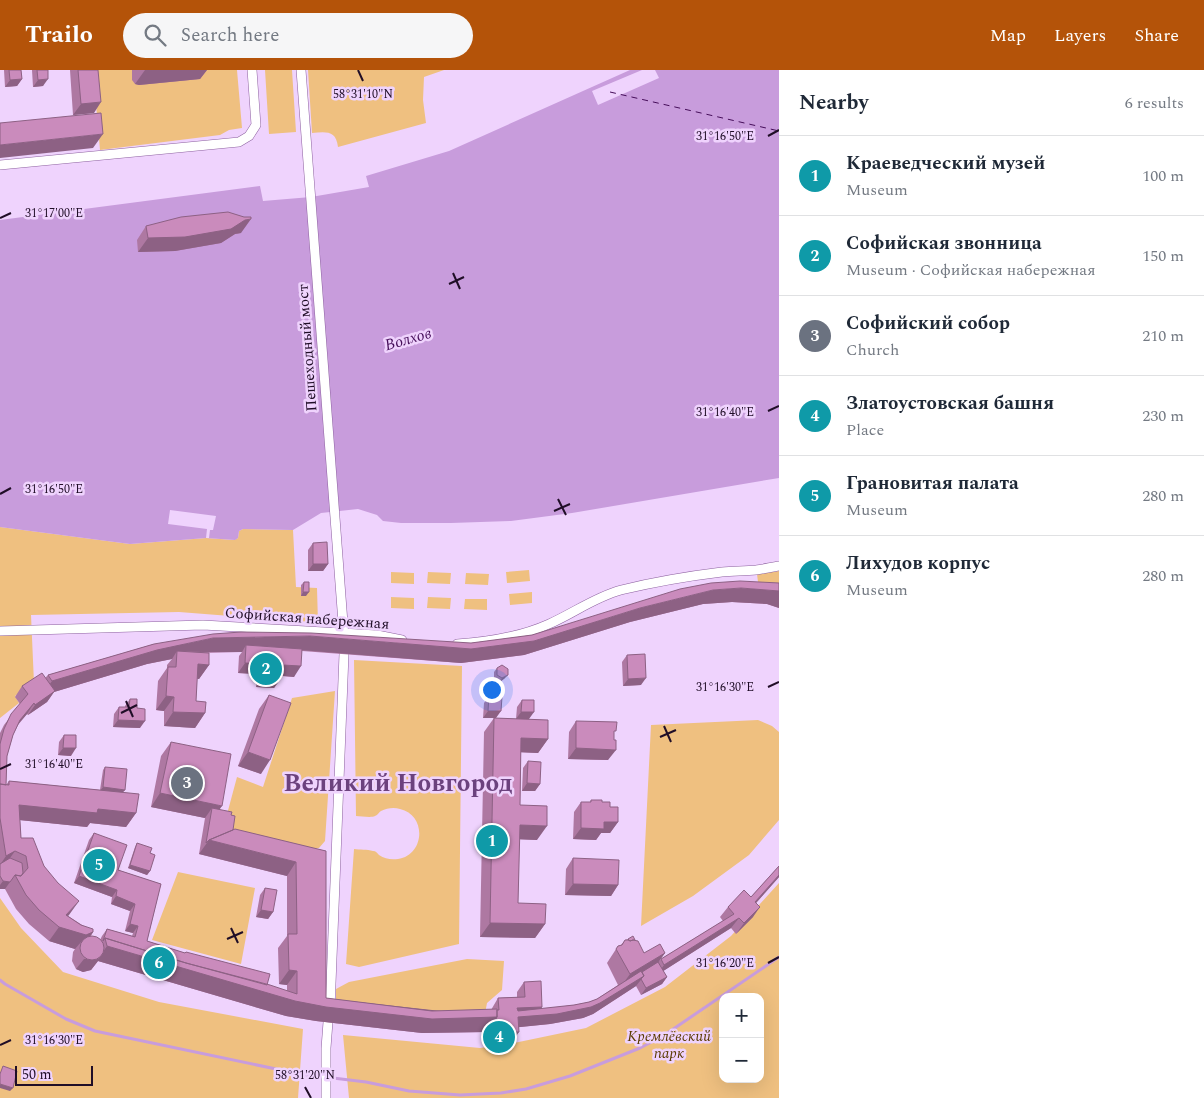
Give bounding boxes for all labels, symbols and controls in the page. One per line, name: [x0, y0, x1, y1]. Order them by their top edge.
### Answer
search box: [123, 13, 473, 58]
text: Trailo: [25, 17, 93, 53]
icon: search: [141, 21, 169, 49]
text: Search here: [181, 21, 279, 50]
text: Map: [990, 22, 1026, 49]
text: Layers: [1054, 22, 1106, 49]
text: Share: [1134, 22, 1179, 49]
text: 58°31'10"N: [333, 85, 393, 104]
text: Nearby: [799, 87, 869, 119]
text: 6 results: [1125, 91, 1184, 115]
text: 31°16'50"E: [696, 127, 754, 146]
text: Краеведческий музей: [846, 149, 1045, 178]
text: 1: [811, 164, 819, 188]
text: 100 m: [1142, 164, 1184, 188]
text: Museum: [846, 178, 908, 202]
text: 31°17'00"E: [25, 204, 83, 223]
text: Софийская звонница: [846, 229, 1042, 258]
text: 2: [811, 244, 819, 268]
text: 150 m: [1142, 244, 1184, 268]
text: Museum · Софийская набережная: [846, 258, 1096, 282]
street label: Пешеходный мост: [292, 284, 323, 412]
text: Софийский собор: [846, 309, 1010, 338]
water label: Волхов: [382, 321, 435, 357]
text: 3: [811, 324, 819, 348]
text: 210 m: [1142, 324, 1184, 348]
text: Church: [846, 338, 899, 362]
text: Златоустовская башня: [846, 389, 1054, 418]
text: 31°16'40"E: [696, 403, 754, 422]
text: 4: [811, 404, 819, 428]
text: 230 m: [1142, 404, 1184, 428]
text: Place: [846, 418, 884, 442]
text: Грановитая палата: [846, 469, 1019, 498]
text: 31°16'50"E: [25, 480, 83, 499]
text: 5: [811, 484, 819, 508]
text: 280 m: [1142, 484, 1184, 508]
text: Museum: [846, 498, 908, 522]
text: Лихудов корпус: [846, 549, 990, 578]
text: 6: [811, 564, 819, 588]
text: 280 m: [1142, 564, 1184, 588]
text: Museum: [846, 578, 908, 602]
street label: Софийская набережная: [224, 601, 390, 636]
pin: 2: [250, 650, 282, 688]
your location: [479, 677, 505, 703]
text: 31°16'30"E: [696, 678, 754, 697]
text: 31°16'40"E: [25, 755, 83, 774]
pin: 3: [171, 764, 203, 802]
district label: Великий Новгород: [283, 765, 513, 803]
pin: 1: [476, 822, 508, 860]
pin: 5: [83, 846, 115, 884]
pin: 6: [143, 944, 175, 982]
text: 31°16'20"E: [696, 954, 754, 973]
map controls: [719, 993, 764, 1083]
button: +: [719, 993, 764, 1038]
pin: 4: [483, 1018, 515, 1056]
park label: Кремлёвский парк: [627, 1025, 711, 1065]
text: 31°16'30"E: [25, 1031, 83, 1050]
button: −: [719, 1038, 764, 1083]
scale bar: [15, 1063, 92, 1086]
text: 50 m: [22, 1064, 52, 1085]
text: 58°31'20"N: [275, 1066, 335, 1085]

